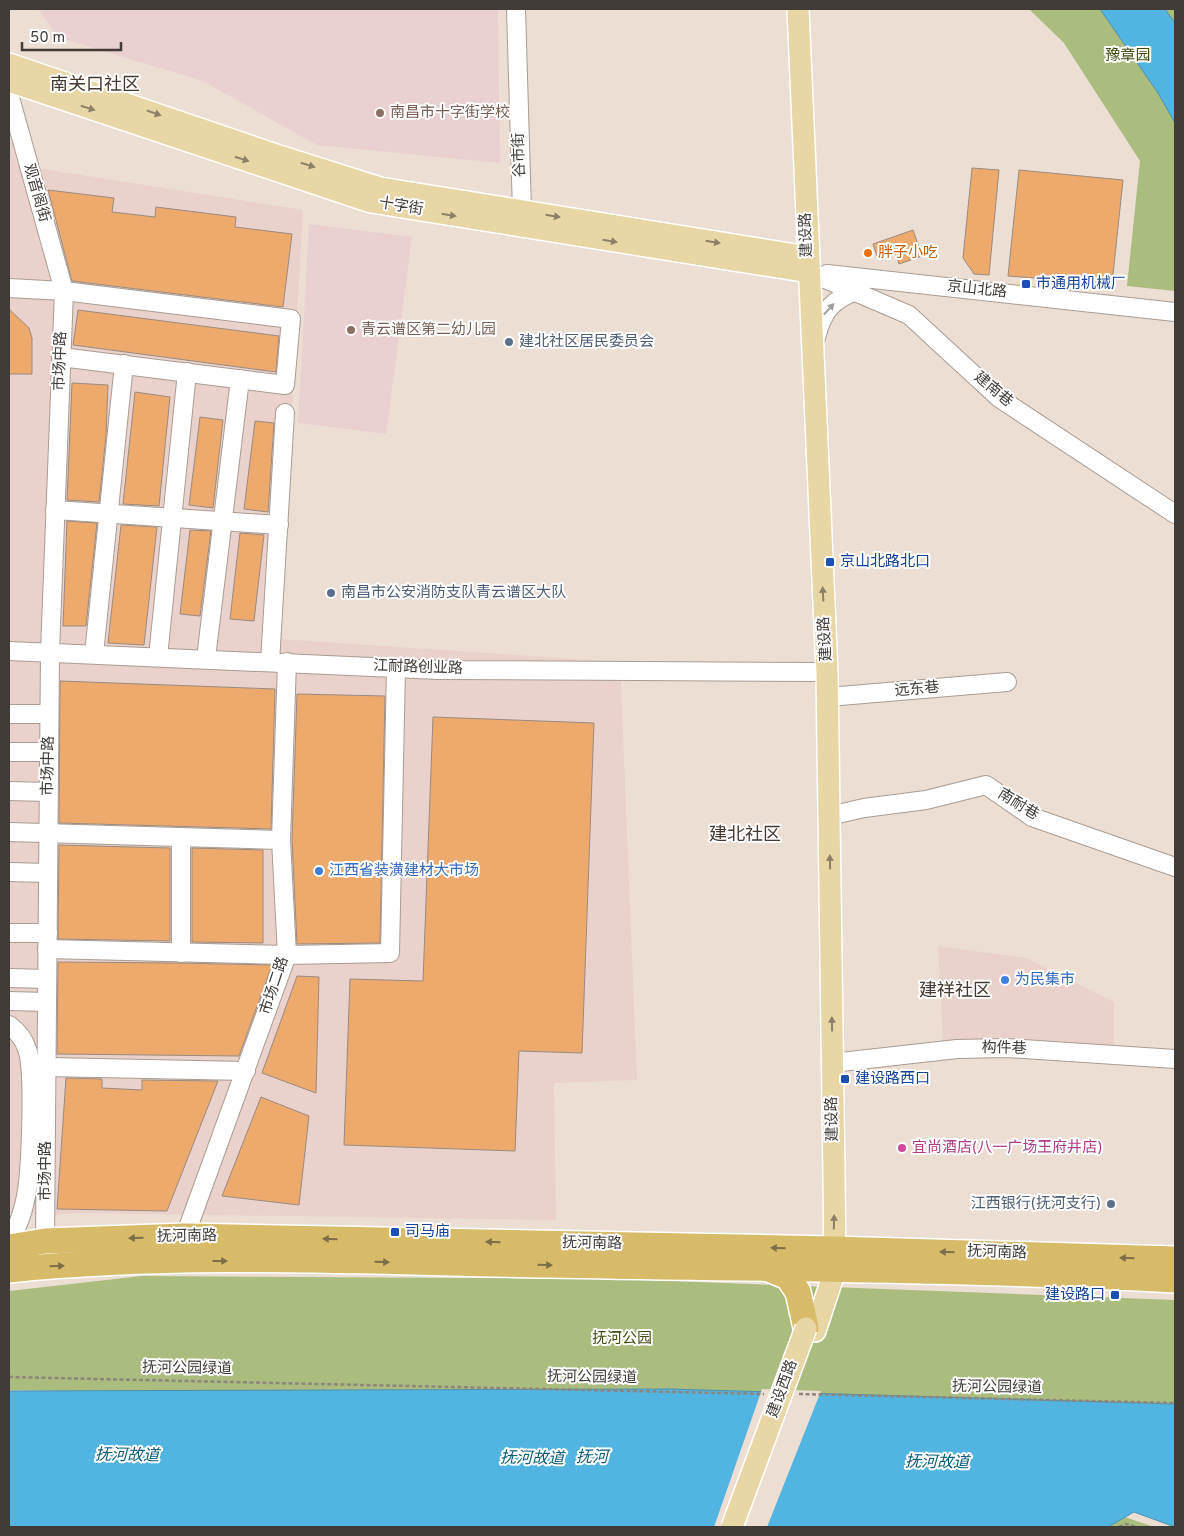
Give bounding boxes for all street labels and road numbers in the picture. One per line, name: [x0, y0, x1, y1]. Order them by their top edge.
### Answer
street label: 谷市街: [510, 132, 530, 178]
street label: 观音阁街: [19, 162, 53, 224]
street label: 十字街: [377, 194, 425, 220]
street label: 建设路: [797, 212, 817, 258]
street label: 京山北路: [946, 276, 1008, 303]
street label: 市场中路: [50, 331, 72, 391]
street label: 建南巷: [970, 368, 1016, 412]
street label: 建设路: [815, 616, 837, 662]
street label: 江耐路·创业路: [373, 656, 463, 679]
street label: 远东巷: [894, 679, 940, 701]
street label: 市场中路: [39, 736, 59, 796]
street label: 南耐巷: [994, 785, 1042, 825]
street label: 市场二路: [257, 955, 293, 1017]
street label: 构件巷: [981, 1038, 1027, 1059]
street label: 建设路: [823, 1096, 843, 1142]
street label: 市场中路: [37, 1141, 56, 1201]
street label: 抚河南路: [157, 1227, 217, 1247]
street label: 抚河南路: [562, 1234, 622, 1254]
street label: 抚河南路: [967, 1242, 1027, 1264]
street label: 建设西路: [764, 1358, 802, 1420]
street label: 抚河公园绿道: [142, 1359, 232, 1379]
street label: 抚河公园绿道: [547, 1368, 637, 1388]
street label: 抚河公园绿道: [952, 1378, 1042, 1398]

